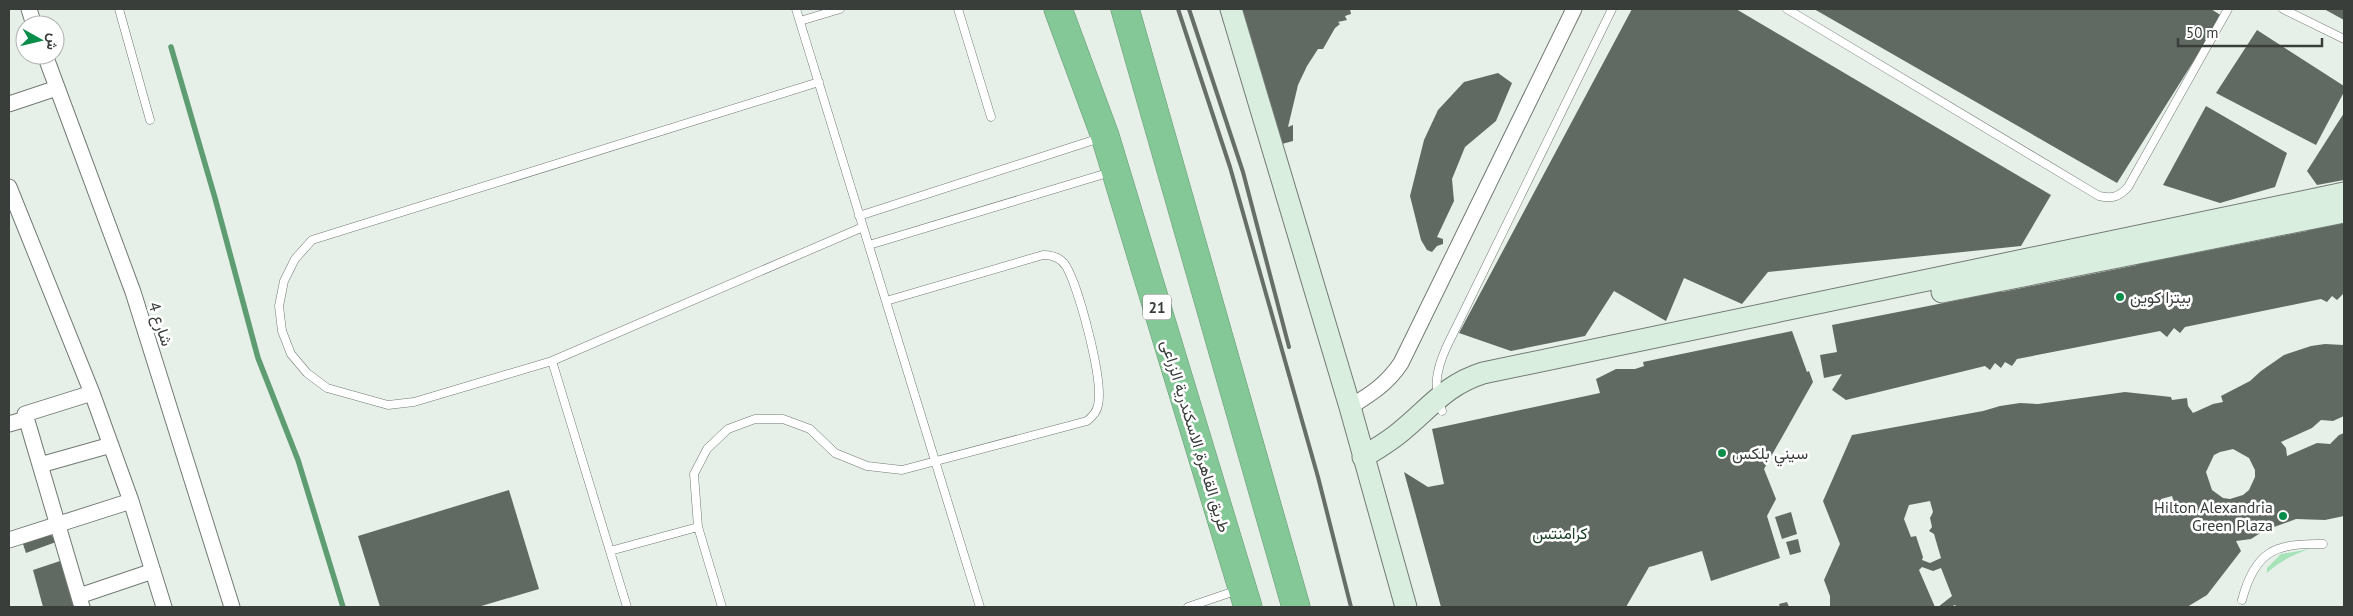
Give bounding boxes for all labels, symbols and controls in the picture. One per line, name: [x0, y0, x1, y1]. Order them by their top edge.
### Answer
north arrow: [15, 15, 65, 65]
scale bar: [2178, 15, 2322, 47]
text: 50 m: [2186, 23, 2219, 42]
text: ش: [43, 32, 63, 52]
place label: بيتزا كوين: [2130, 287, 2191, 308]
marker: بيتزا كوين: [2114, 291, 2126, 303]
road number: 21: [1143, 294, 1171, 320]
street label: شارع 4: [143, 299, 177, 349]
street label: طريق القاهرة, الاسكندرية الزراعى: [1156, 337, 1235, 535]
place label: سيني بلكس: [1732, 443, 1808, 467]
marker: سيني بلكس: [1716, 447, 1728, 459]
place label: Hilton Alexandria Green Plaza: [2154, 497, 2273, 535]
marker: Hilton Alexandria Green Plaza: [2277, 510, 2289, 522]
park label: كرامنتس: [1532, 523, 1588, 544]

